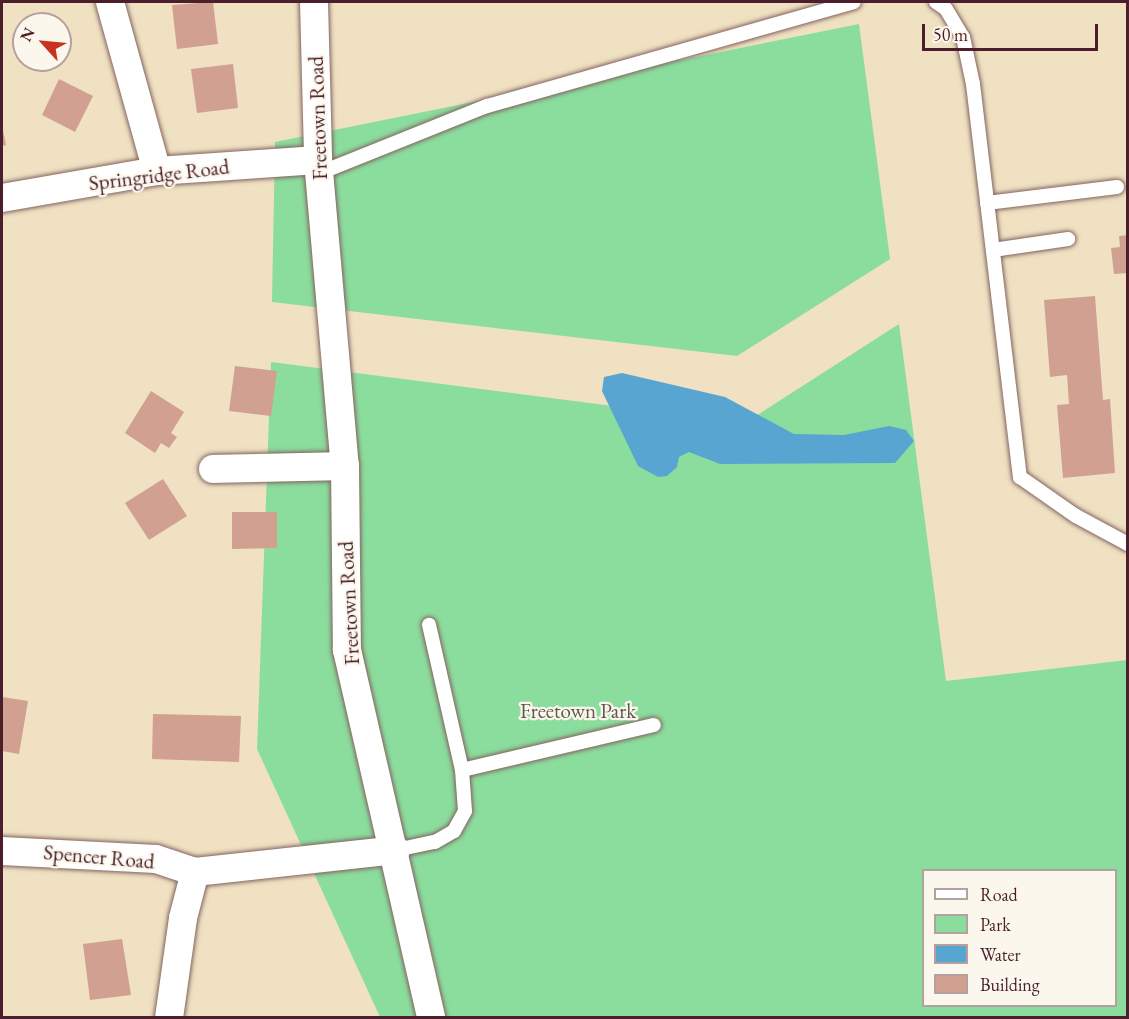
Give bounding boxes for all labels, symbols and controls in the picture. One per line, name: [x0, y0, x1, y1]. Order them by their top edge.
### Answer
north arrow: [12, 12, 72, 72]
scale bar: [925, 12, 1100, 50]
text: 50 m: [933, 23, 968, 46]
text: N: [15, 24, 40, 45]
street label: Freetown Road: [303, 55, 333, 181]
street label: Springridge Road: [87, 154, 231, 196]
street label: Freetown Road: [333, 540, 365, 666]
park label: Freetown Park: [520, 698, 636, 724]
street label: Spencer Road: [42, 840, 156, 874]
legend: [922, 869, 1117, 1007]
text: Road: [980, 883, 1018, 906]
text: Park: [980, 913, 1011, 936]
text: Water: [980, 943, 1021, 966]
text: Building: [980, 973, 1040, 996]

